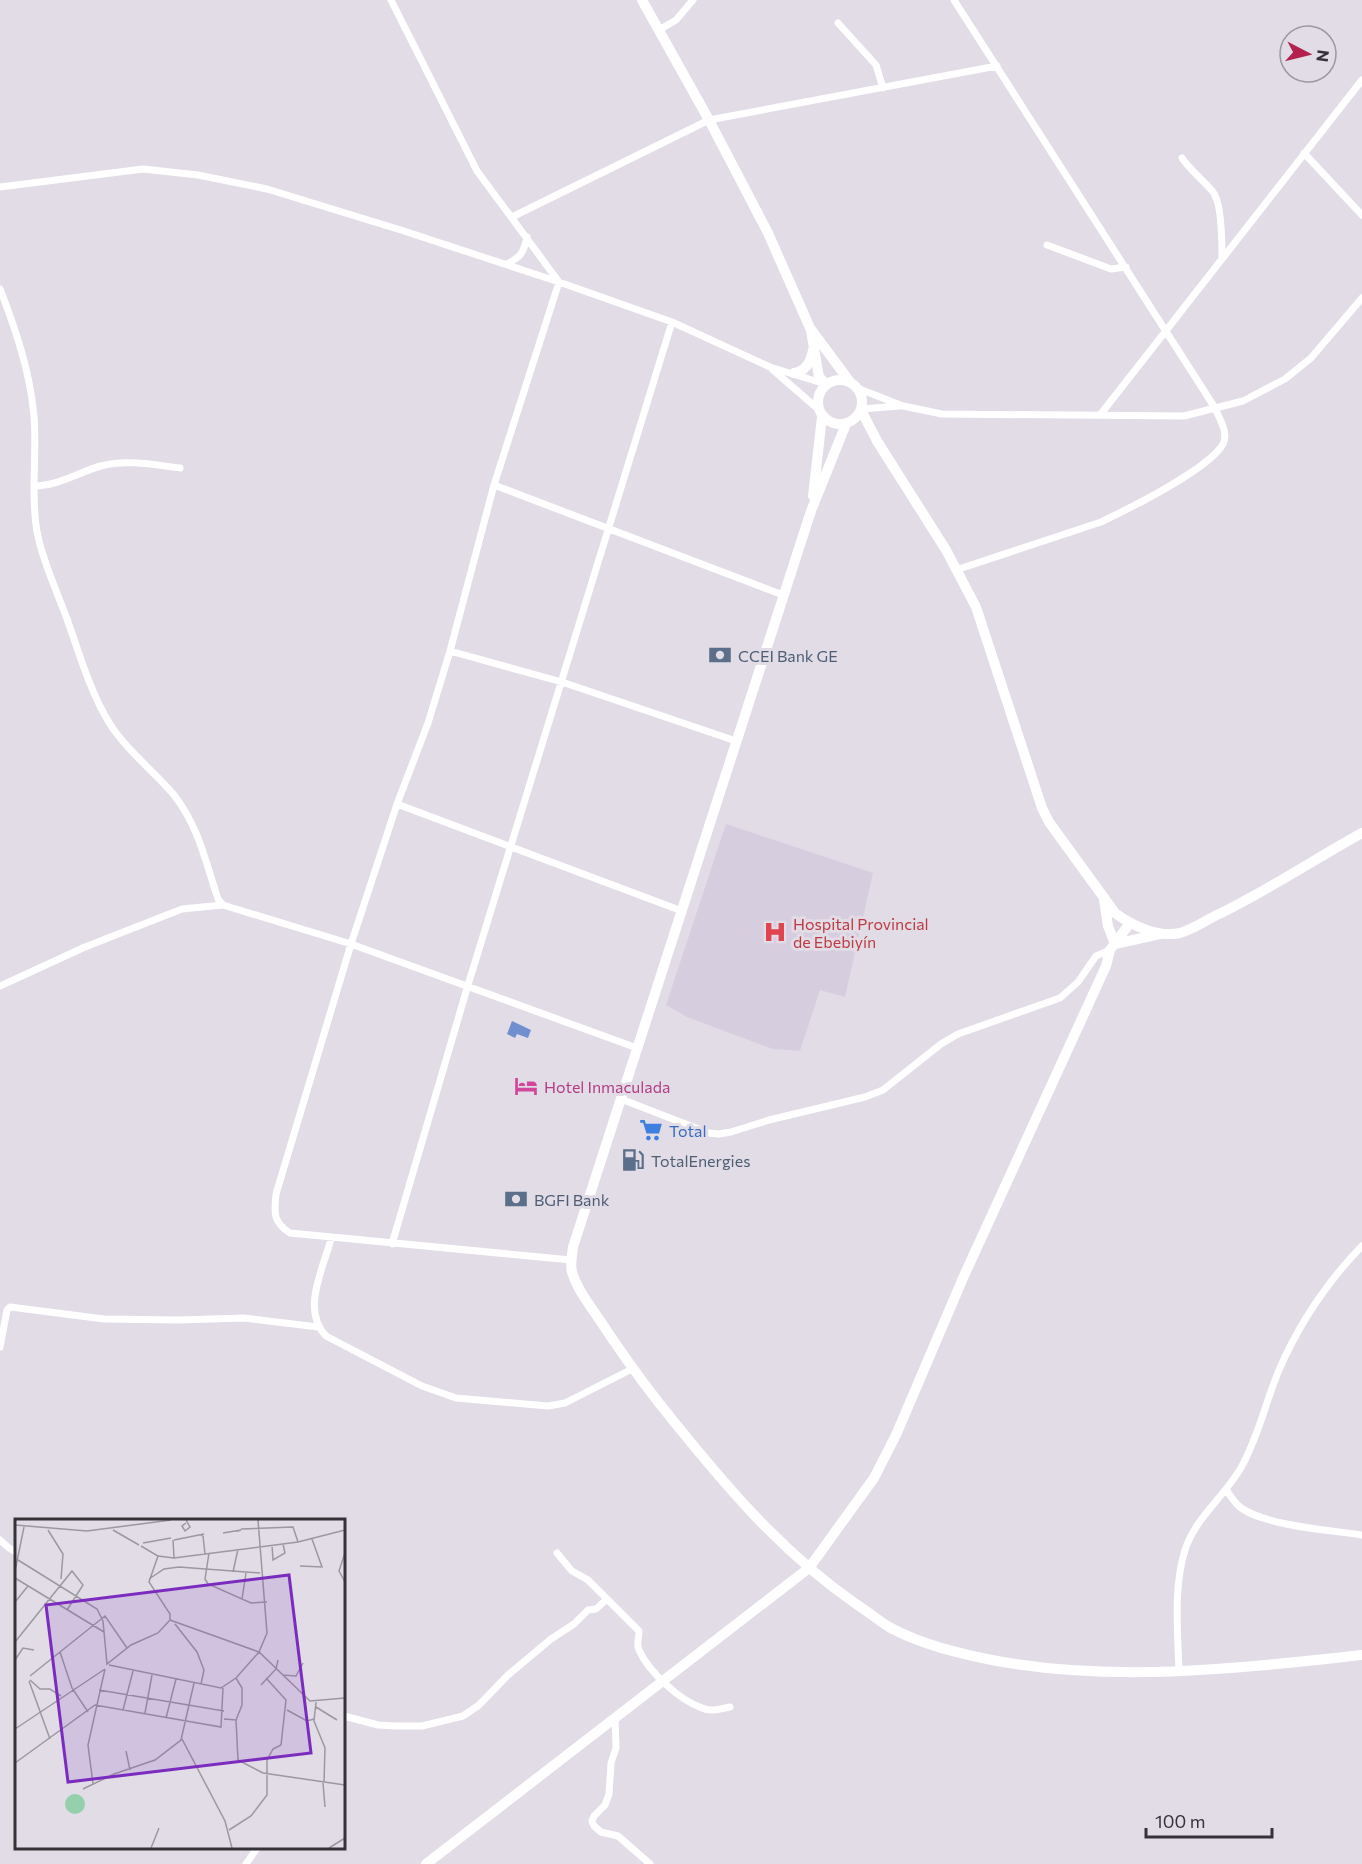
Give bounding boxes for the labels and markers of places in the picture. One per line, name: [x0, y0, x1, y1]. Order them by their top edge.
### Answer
bank icon: CCEI Bank GE: [707, 642, 733, 668]
place label: CCEI Bank GE: [738, 646, 838, 665]
place label: Hospital Provincial de Ebebiyín: [793, 914, 929, 951]
hospital icon: Hospital Provincial de Ebebiyín: [762, 919, 788, 945]
hotel icon: Hotel Inmaculada: [513, 1073, 539, 1099]
place label: Hotel Inmaculada: [544, 1077, 670, 1096]
supermarket icon: Total: [638, 1117, 664, 1143]
place label: Total: [669, 1121, 706, 1140]
fuel station icon: TotalEnergies: [620, 1147, 646, 1173]
place label: TotalEnergies: [651, 1151, 750, 1170]
bank icon: BGFI Bank: [503, 1186, 529, 1212]
place label: BGFI Bank: [534, 1190, 610, 1209]

